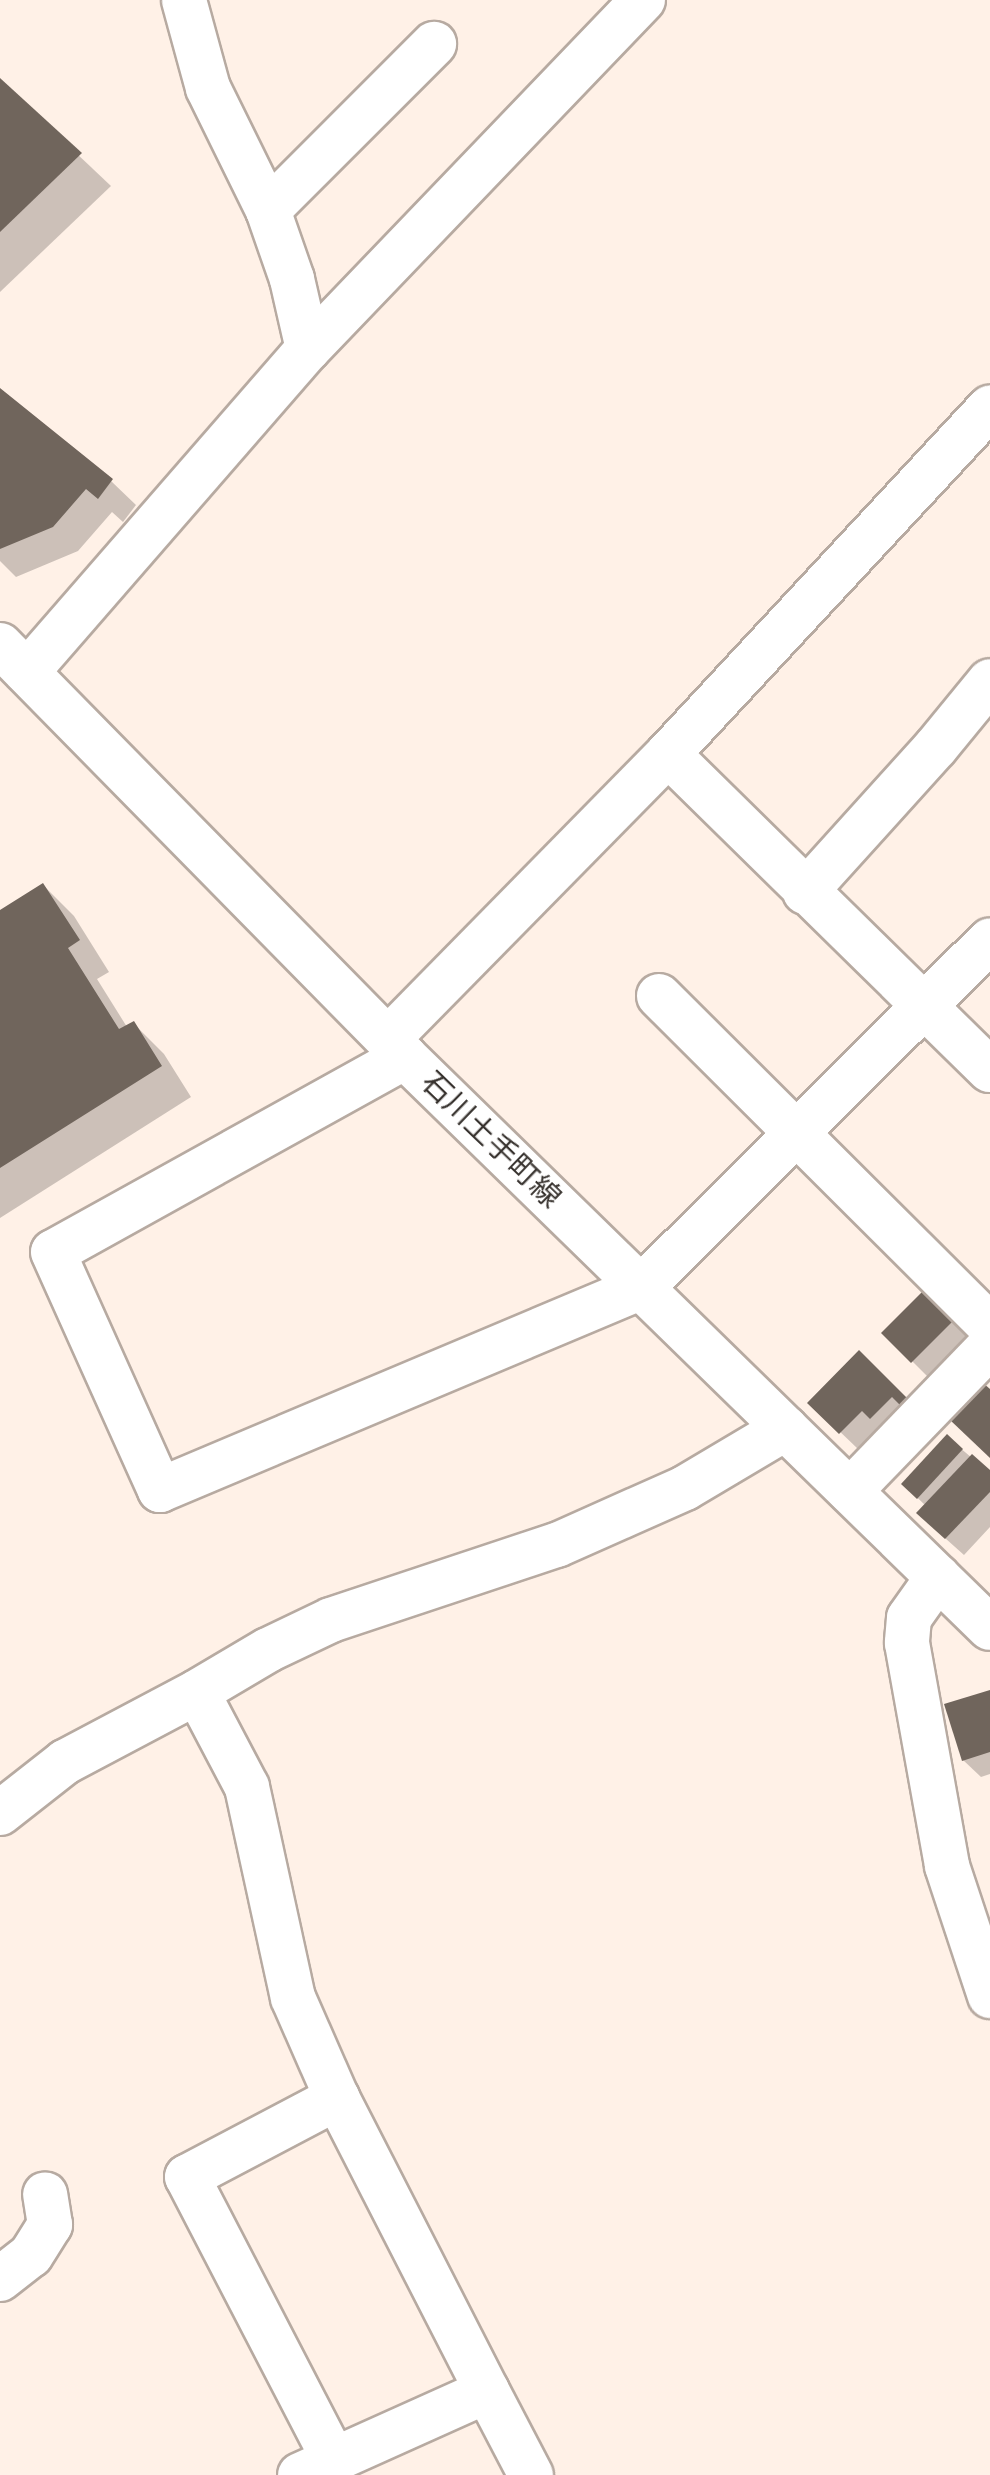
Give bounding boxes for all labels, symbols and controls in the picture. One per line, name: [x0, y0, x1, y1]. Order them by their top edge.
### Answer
street label: 石川土手町線: [414, 1065, 568, 1215]

